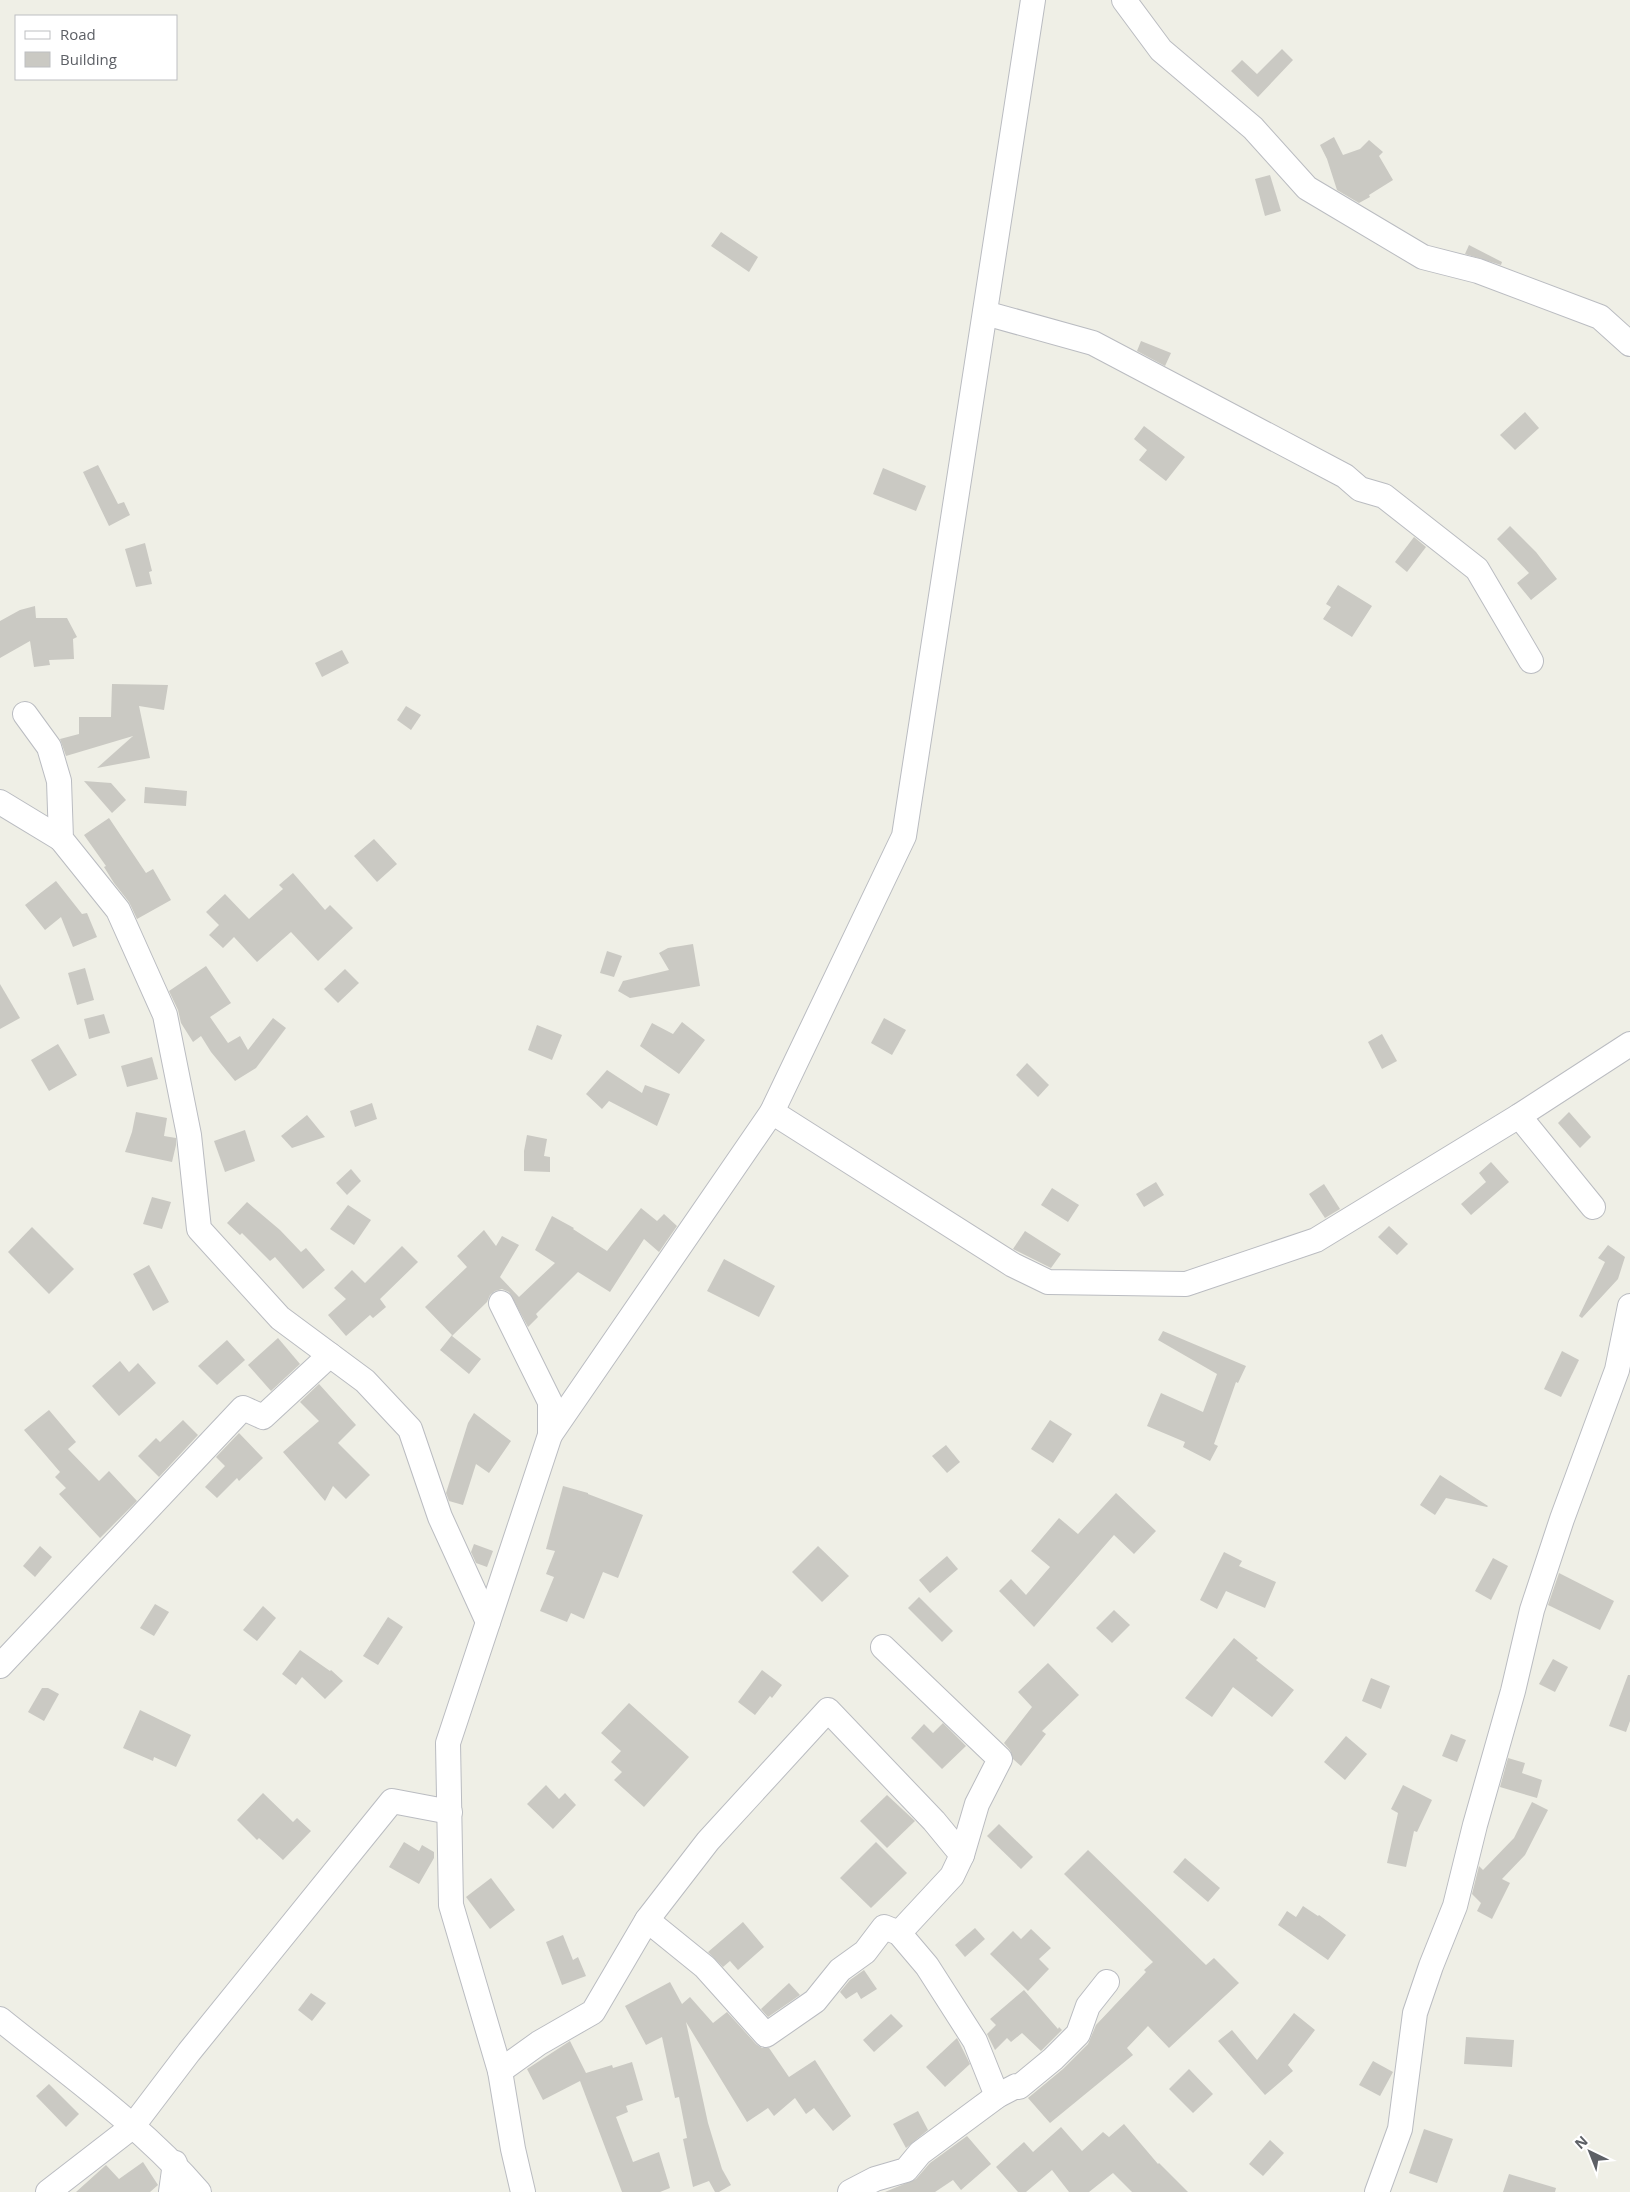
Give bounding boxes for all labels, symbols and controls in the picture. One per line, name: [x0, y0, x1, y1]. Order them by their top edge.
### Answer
legend: [15, 15, 178, 80]
text: Road: [60, 24, 96, 44]
text: Building: [60, 49, 117, 69]
north arrow: [1565, 2127, 1615, 2177]
text: N: [1570, 2131, 1591, 2153]

